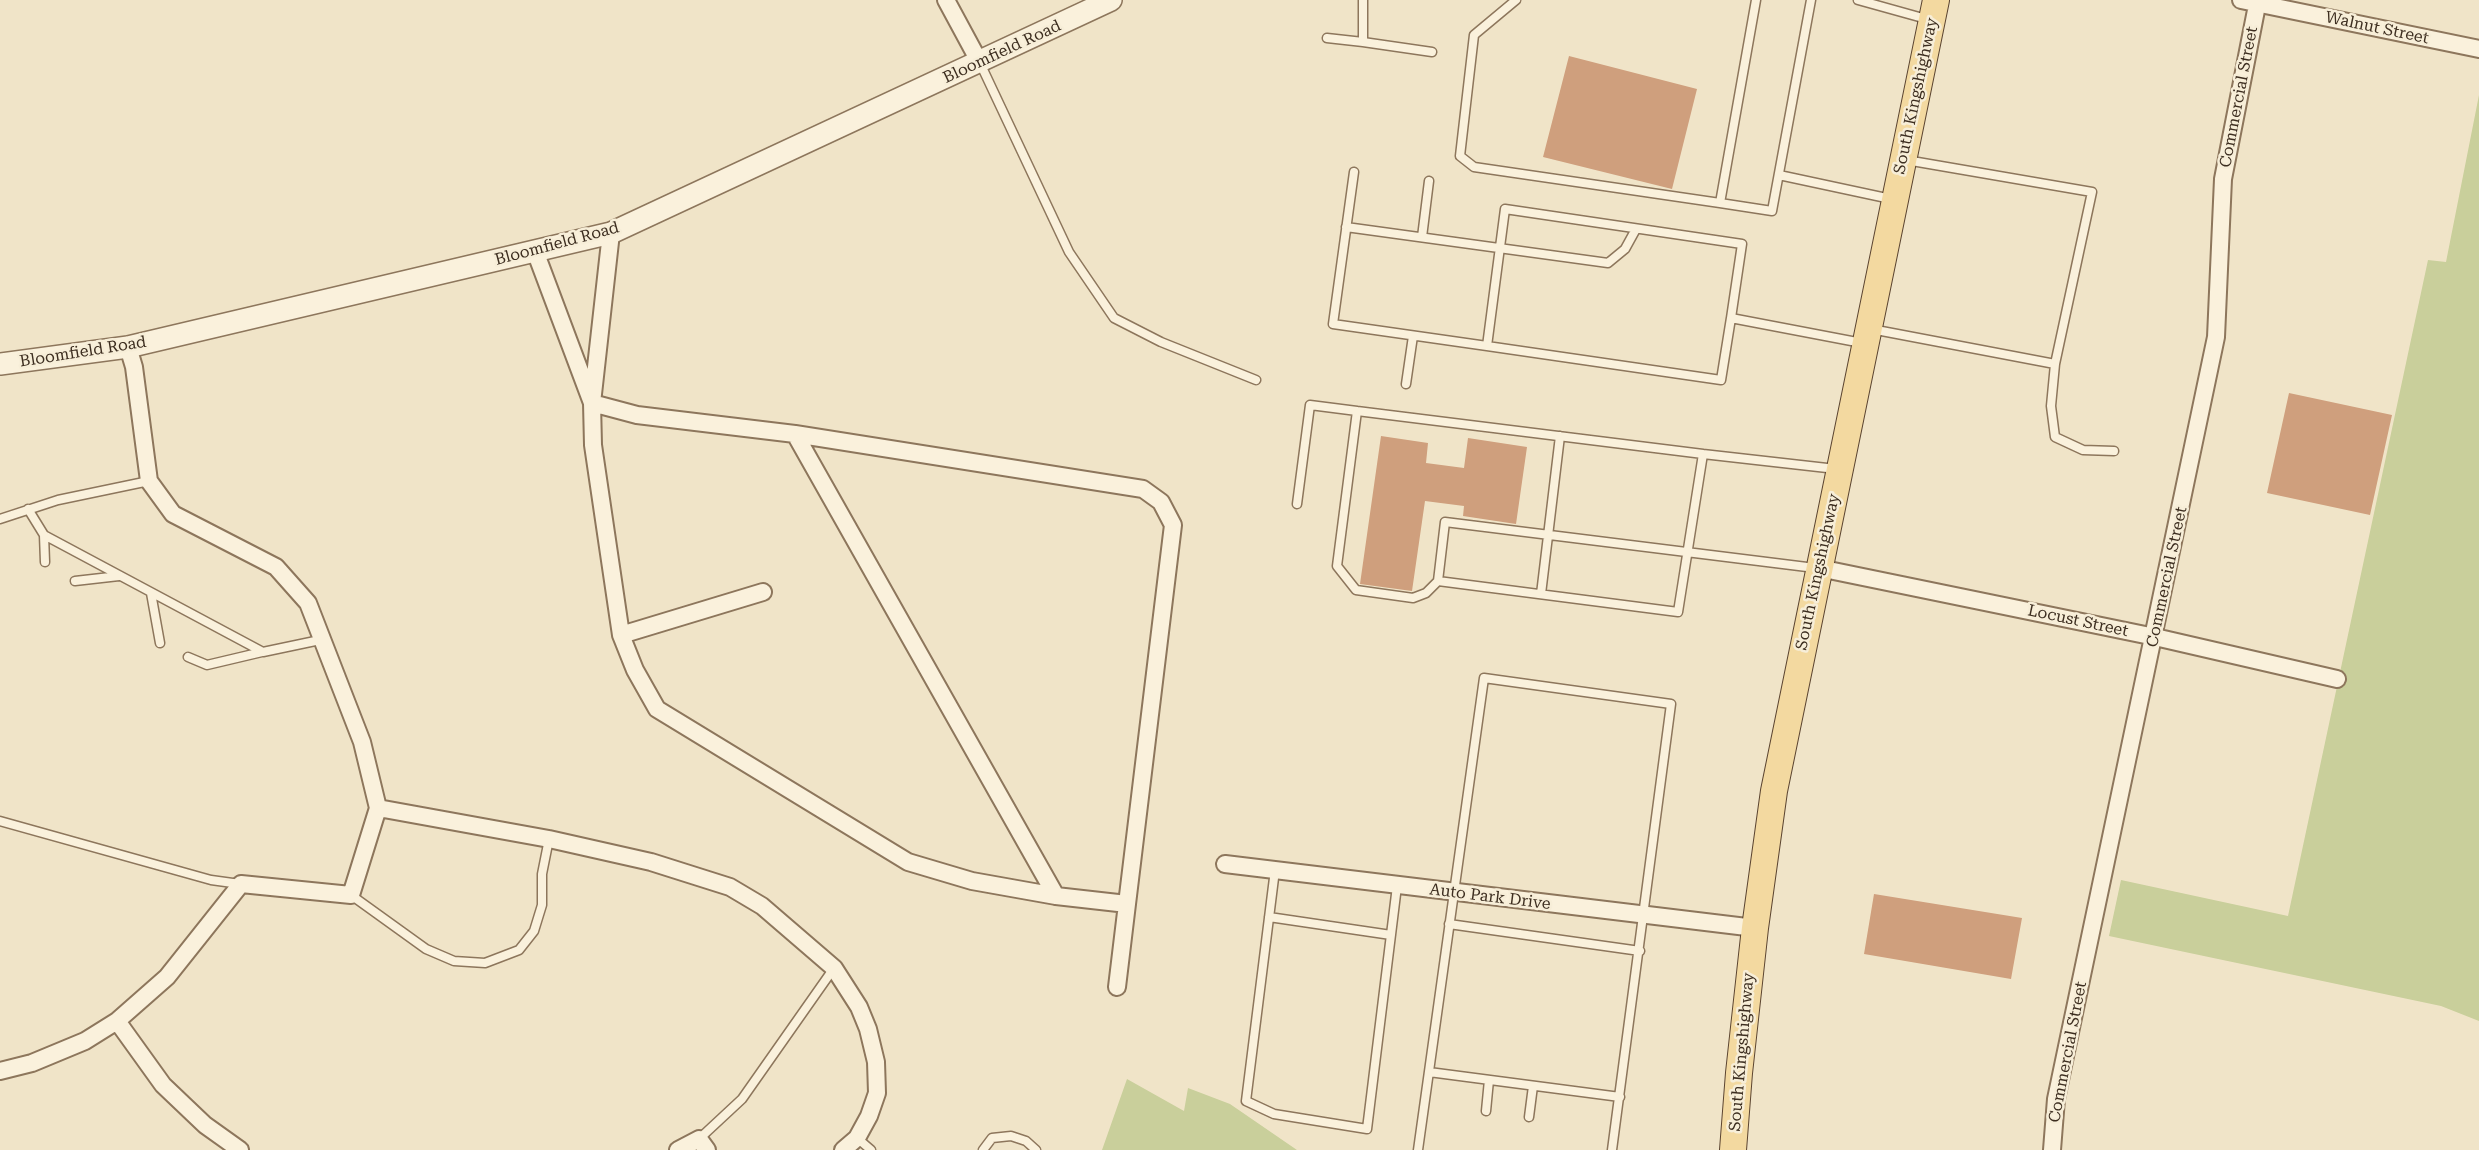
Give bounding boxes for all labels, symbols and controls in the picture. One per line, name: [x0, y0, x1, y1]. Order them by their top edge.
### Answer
street label: Walnut Street: [2324, 8, 2430, 48]
street label: Bloomfield Road: [940, 16, 1064, 88]
street label: South Kingshighway: [1890, 16, 1942, 176]
street label: Commercial Street: [2216, 25, 2262, 169]
street label: Bloomfield Road: [493, 218, 621, 270]
street label: Bloomfield Road: [18, 333, 148, 371]
street label: South Kingshighway: [1792, 492, 1844, 652]
street label: Commercial Street: [2143, 505, 2191, 649]
street label: Locust Street: [2026, 601, 2130, 641]
street label: Auto Park Drive: [1428, 880, 1552, 914]
street label: South Kingshighway: [1725, 972, 1759, 1132]
street label: Commercial Street: [2045, 980, 2091, 1124]

